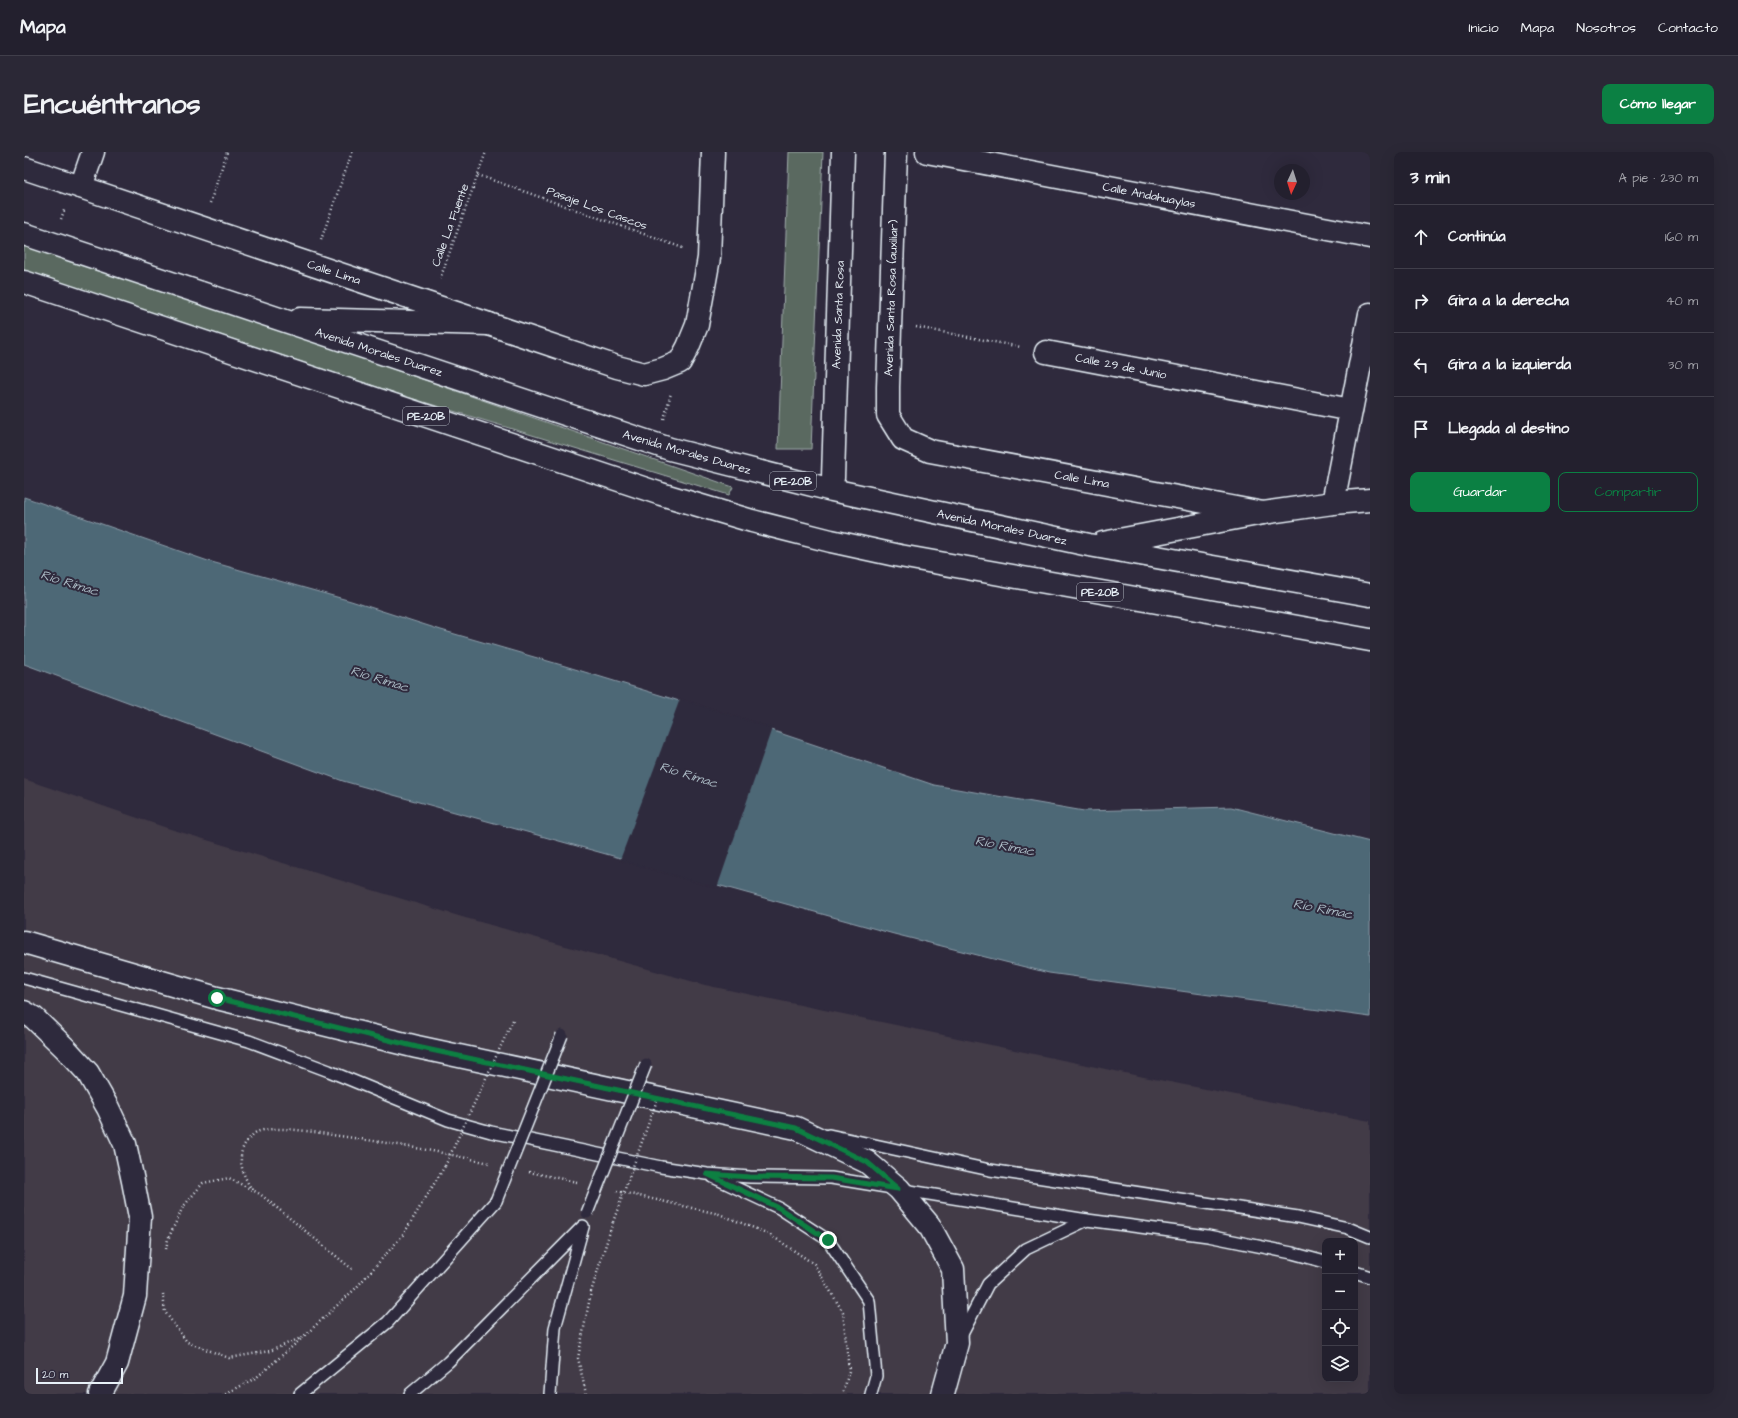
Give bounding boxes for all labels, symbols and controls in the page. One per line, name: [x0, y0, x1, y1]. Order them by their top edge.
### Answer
text: Mapa: [20, 14, 66, 41]
text: Inicio: [1468, 18, 1499, 38]
text: Mapa: [1521, 18, 1554, 38]
text: Nosotros: [1576, 18, 1636, 38]
text: Contacto: [1658, 18, 1718, 38]
button: Cómo llegar: [1602, 84, 1714, 124]
text: Encuéntranos: [24, 85, 200, 124]
north arrow: [1274, 164, 1310, 200]
text: 3 min: [1410, 166, 1450, 190]
text: A pie · 230 m: [1618, 169, 1698, 187]
street label: Calle Andahuaylas: [1101, 178, 1197, 214]
street label: Calle La Fuente: [428, 181, 474, 269]
street label: Pasaje Los Cascos: [544, 182, 650, 235]
street label: Avenida Santa Rosa (auxiliar): [880, 219, 903, 377]
icon: ahead: [1410, 226, 1432, 248]
text: Continúa: [1448, 226, 1506, 247]
text: 160 m: [1665, 228, 1698, 246]
street label: Calle Lima: [305, 256, 363, 289]
street label: Avenida Santa Rosa: [828, 261, 849, 369]
icon: right: [1410, 290, 1432, 312]
text: Gira a la derecha: [1448, 290, 1569, 311]
text: 40 m: [1666, 292, 1698, 310]
street label: Avenida Morales Duarez: [313, 324, 445, 381]
street label: Calle 29 de Junio: [1074, 349, 1168, 384]
icon: left: [1410, 354, 1432, 376]
text: Gira a la izquierda: [1448, 354, 1571, 375]
text: 30 m: [1668, 356, 1698, 374]
road number: PE-20B: [403, 407, 449, 425]
icon: arrive: [1410, 418, 1432, 440]
text: Llegada al destino: [1448, 418, 1569, 439]
street label: Avenida Morales Duarez: [621, 426, 753, 479]
street label: Calle Lima: [1053, 466, 1111, 493]
road number: PE-20B: [770, 472, 816, 490]
button: Guardar: [1410, 472, 1550, 512]
button: Compartir: [1558, 472, 1698, 512]
street label: Avenida Morales Duarez: [935, 505, 1069, 550]
water label: Río Rímac: [38, 566, 102, 601]
road number: PE-20B: [1077, 583, 1123, 601]
water label: Río Rímac: [348, 662, 412, 697]
water label: Río Rímac: [657, 758, 721, 793]
water label: Río Rímac: [974, 831, 1037, 861]
water label: Río Rímac: [1292, 894, 1355, 924]
route start: [208, 989, 226, 1007]
route end: [819, 1231, 837, 1249]
map controls: [1322, 1238, 1358, 1382]
button: +: [1322, 1238, 1358, 1274]
button: −: [1322, 1274, 1358, 1310]
button: locate: [1322, 1310, 1358, 1346]
button: layers: [1322, 1346, 1358, 1382]
scale bar: [36, 1366, 123, 1385]
text: 20 m: [42, 1367, 68, 1382]

